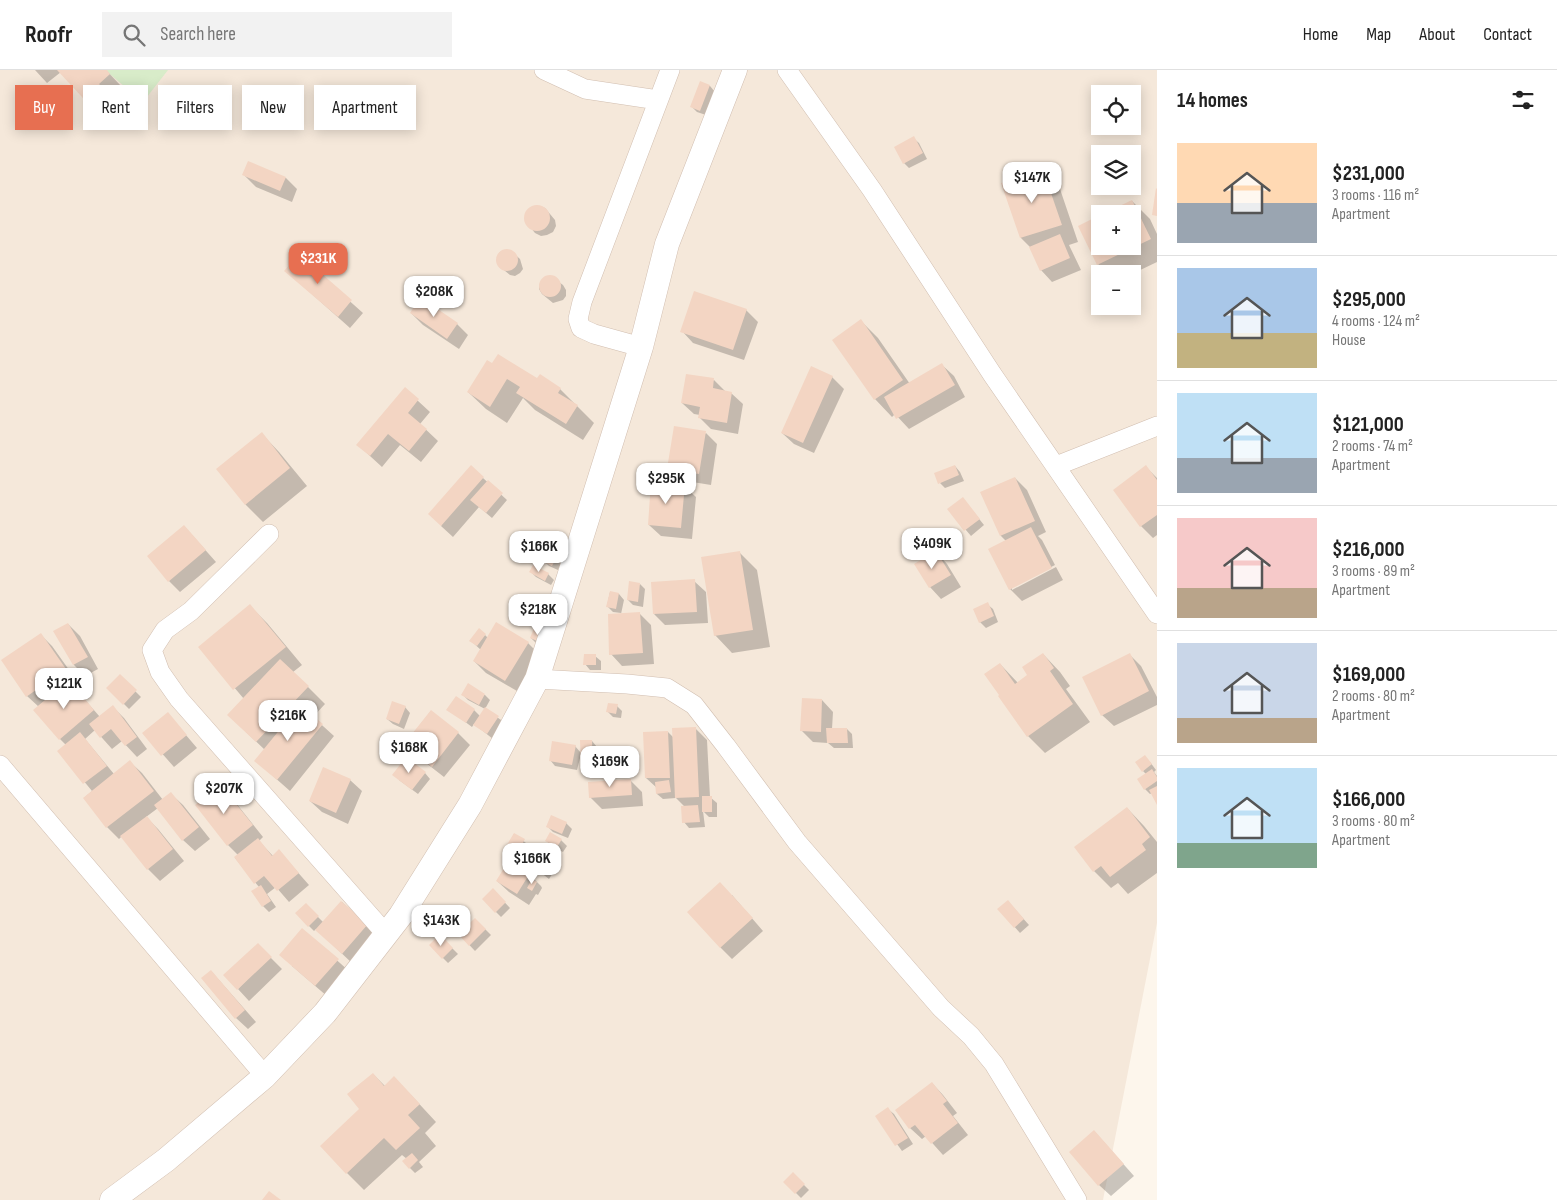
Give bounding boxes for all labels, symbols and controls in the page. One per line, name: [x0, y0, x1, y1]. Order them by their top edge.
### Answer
search box: [102, 12, 452, 57]
text: Roofr: [25, 20, 72, 49]
icon: search: [120, 21, 148, 49]
text: Search here: [160, 23, 236, 46]
text: Home: [1303, 24, 1338, 45]
text: Map: [1366, 24, 1391, 45]
text: About: [1419, 24, 1455, 45]
text: Contact: [1483, 24, 1532, 45]
chip: Buy: [15, 85, 73, 130]
chip: Rent: [83, 85, 148, 130]
chip: Filters: [158, 85, 232, 130]
chip: New: [242, 85, 304, 130]
chip: Apartment: [314, 85, 416, 130]
map controls: [1091, 85, 1141, 315]
button: locate: [1091, 85, 1141, 135]
icon: filters: [1509, 86, 1537, 114]
text: 14 homes: [1177, 88, 1248, 113]
button: layers: [1091, 145, 1141, 195]
text: $231,000: [1332, 161, 1405, 186]
pin: $147K: [997, 162, 1067, 204]
icon: home: [1217, 163, 1277, 223]
text: $147K: [1014, 168, 1050, 187]
text: 3 rooms · 116 m²: [1332, 186, 1419, 205]
button: +: [1091, 205, 1141, 255]
text: Apartment: [1332, 205, 1390, 224]
pin: $231K: [283, 242, 353, 285]
text: $231K: [300, 249, 336, 268]
button: −: [1091, 265, 1141, 315]
pin: $208K: [399, 276, 469, 318]
text: $208K: [415, 282, 453, 301]
text: $295,000: [1332, 287, 1406, 312]
icon: home: [1217, 288, 1277, 348]
text: 4 rooms · 124 m²: [1332, 312, 1420, 331]
text: House: [1332, 331, 1366, 350]
text: $121,000: [1332, 412, 1404, 437]
icon: home: [1217, 413, 1277, 473]
text: 2 rooms · 74 m²: [1332, 437, 1413, 456]
text: Apartment: [1332, 456, 1390, 475]
pin: $295K: [631, 462, 701, 505]
text: $295K: [647, 469, 685, 488]
pin: $409K: [897, 528, 967, 570]
pin: $166K: [504, 530, 574, 573]
text: $409K: [913, 534, 951, 553]
text: $166K: [520, 537, 558, 556]
text: $216,000: [1332, 537, 1405, 562]
icon: home: [1217, 538, 1277, 598]
text: 3 rooms · 89 m²: [1332, 562, 1415, 581]
text: Apartment: [1332, 581, 1390, 600]
pin: $218K: [503, 594, 573, 636]
text: $218K: [520, 600, 556, 619]
text: $169,000: [1332, 662, 1405, 687]
icon: home: [1217, 663, 1277, 723]
pin: $121K: [29, 668, 99, 710]
text: $121K: [46, 674, 82, 693]
text: 2 rooms · 80 m²: [1332, 687, 1415, 706]
pin: $216K: [253, 700, 323, 742]
text: $216K: [270, 706, 306, 725]
text: Apartment: [1332, 706, 1390, 725]
pin: $168K: [374, 732, 444, 774]
text: $168K: [390, 738, 428, 757]
pin: $169K: [575, 746, 645, 788]
text: $169K: [591, 752, 629, 771]
pin: $207K: [189, 772, 259, 815]
text: $207K: [205, 779, 243, 798]
text: $166,000: [1332, 787, 1405, 812]
icon: home: [1217, 788, 1277, 848]
text: 3 rooms · 80 m²: [1332, 812, 1415, 831]
text: Apartment: [1332, 831, 1390, 850]
pin: $166K: [497, 842, 567, 885]
text: $166K: [513, 849, 551, 868]
pin: $143K: [406, 904, 476, 947]
text: $143K: [422, 911, 460, 930]

